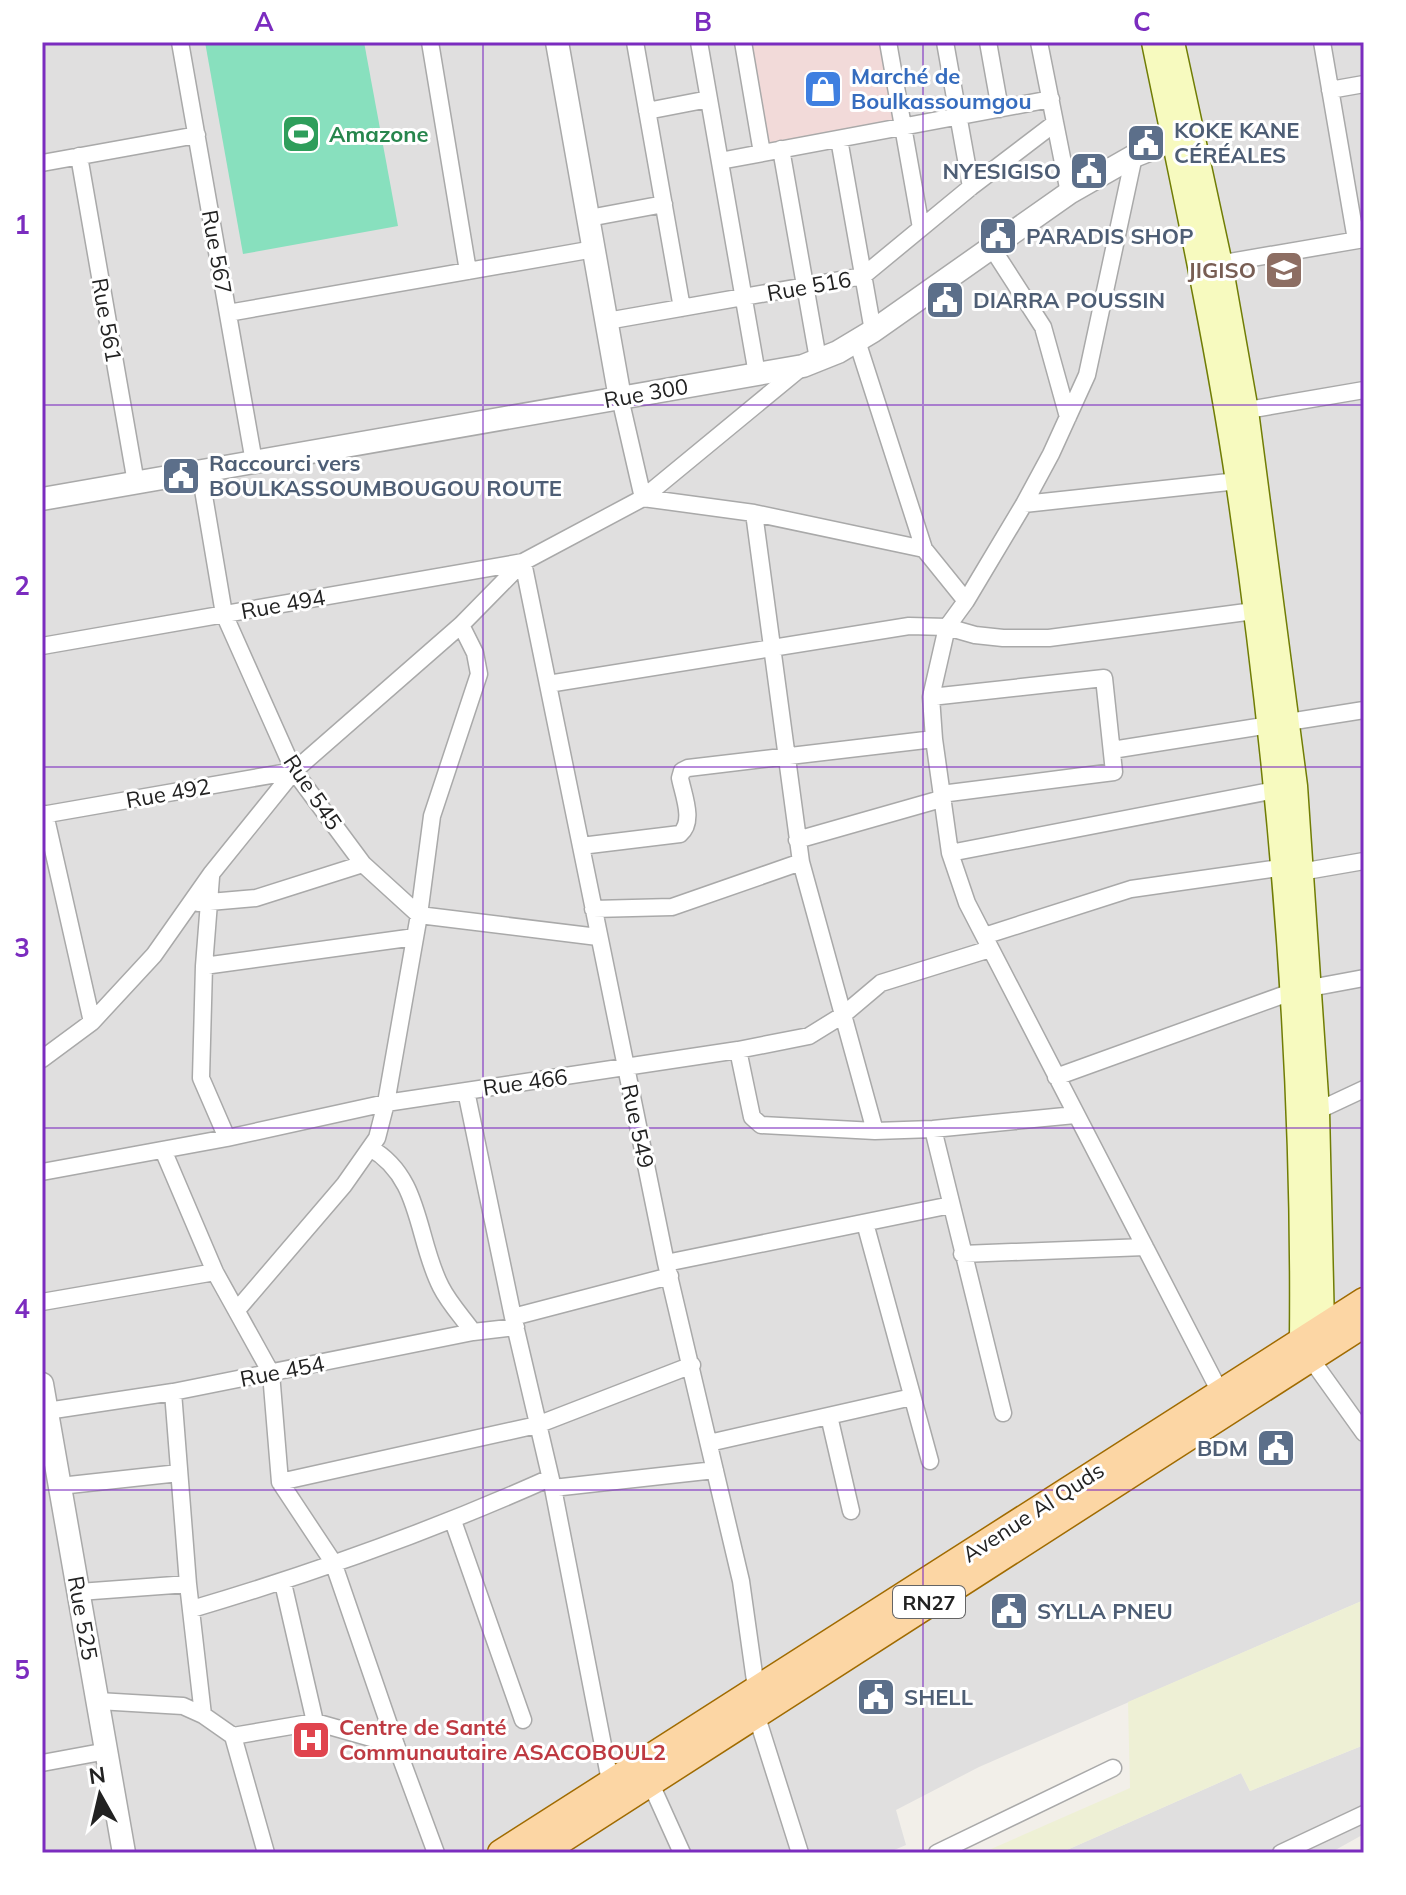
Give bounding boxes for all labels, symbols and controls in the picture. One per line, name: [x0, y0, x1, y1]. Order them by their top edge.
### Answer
text: A: [254, 5, 274, 38]
text: B: [694, 5, 712, 38]
text: C: [1133, 5, 1151, 38]
place label: Marché de Boulkassoumgou: [851, 62, 1032, 115]
shop icon: Marché de Boulkassoumgou: [802, 68, 844, 110]
sports icon: Amazone: [280, 113, 322, 155]
place label: KOKE KANE CÉRÉALES: [1174, 116, 1299, 169]
place label: Amazone: [329, 120, 429, 148]
public building icon: KOKE KANE CÉRÉALES: [1125, 122, 1167, 164]
public building icon: NYESIGISO: [1068, 150, 1110, 192]
place label: NYESIGISO: [943, 157, 1061, 185]
text: 1: [14, 208, 30, 241]
street label: Rue 567: [196, 208, 238, 296]
public building icon: PARADIS SHOP: [977, 215, 1019, 257]
place label: PARADIS SHOP: [1026, 222, 1194, 250]
school or university icon: JIGISO: [1263, 249, 1305, 291]
place label: JIGISO: [1188, 256, 1256, 284]
street label: Rue 516: [765, 265, 853, 307]
street label: Rue 561: [86, 276, 128, 364]
public building icon: DIARRA POUSSIN: [924, 279, 966, 321]
place label: DIARRA POUSSIN: [973, 286, 1165, 314]
street label: Rue 300: [602, 372, 690, 414]
place label: Raccourci vers BOULKASSOUMBOUGOU ROUTE: [209, 449, 562, 502]
public building icon: Raccourci vers BOULKASSOUMBOUGOU ROUTE: [160, 455, 202, 497]
text: 2: [14, 569, 30, 602]
street label: Rue 494: [239, 583, 327, 625]
street label: Rue 545: [278, 749, 348, 835]
street label: Rue 492: [124, 772, 212, 814]
text: 3: [14, 931, 30, 964]
street label: Rue 466: [481, 1062, 569, 1102]
street label: Rue 549: [615, 1081, 661, 1171]
text: 4: [14, 1292, 30, 1325]
street label: Rue 454: [237, 1349, 327, 1393]
public building icon: BDM: [1255, 1427, 1297, 1469]
place label: BDM: [1197, 1434, 1248, 1462]
street label: Avenue Al Quds: [957, 1456, 1109, 1568]
street label: Rue 525: [62, 1574, 104, 1662]
road number: RN27: [893, 1586, 965, 1618]
public building icon: SYLLA PNEU: [988, 1590, 1030, 1632]
place label: SYLLA PNEU: [1037, 1597, 1173, 1625]
text: 5: [14, 1653, 30, 1686]
public building icon: SHELL: [855, 1676, 897, 1718]
place label: SHELL: [904, 1683, 973, 1711]
place label: Centre de Santé Communautaire ASACOBOUL2: [339, 1713, 666, 1766]
hospital icon: Centre de Santé Communautaire ASACOBOUL2: [290, 1719, 332, 1761]
north arrow: [60, 1755, 140, 1835]
text: N: [87, 1760, 107, 1790]

